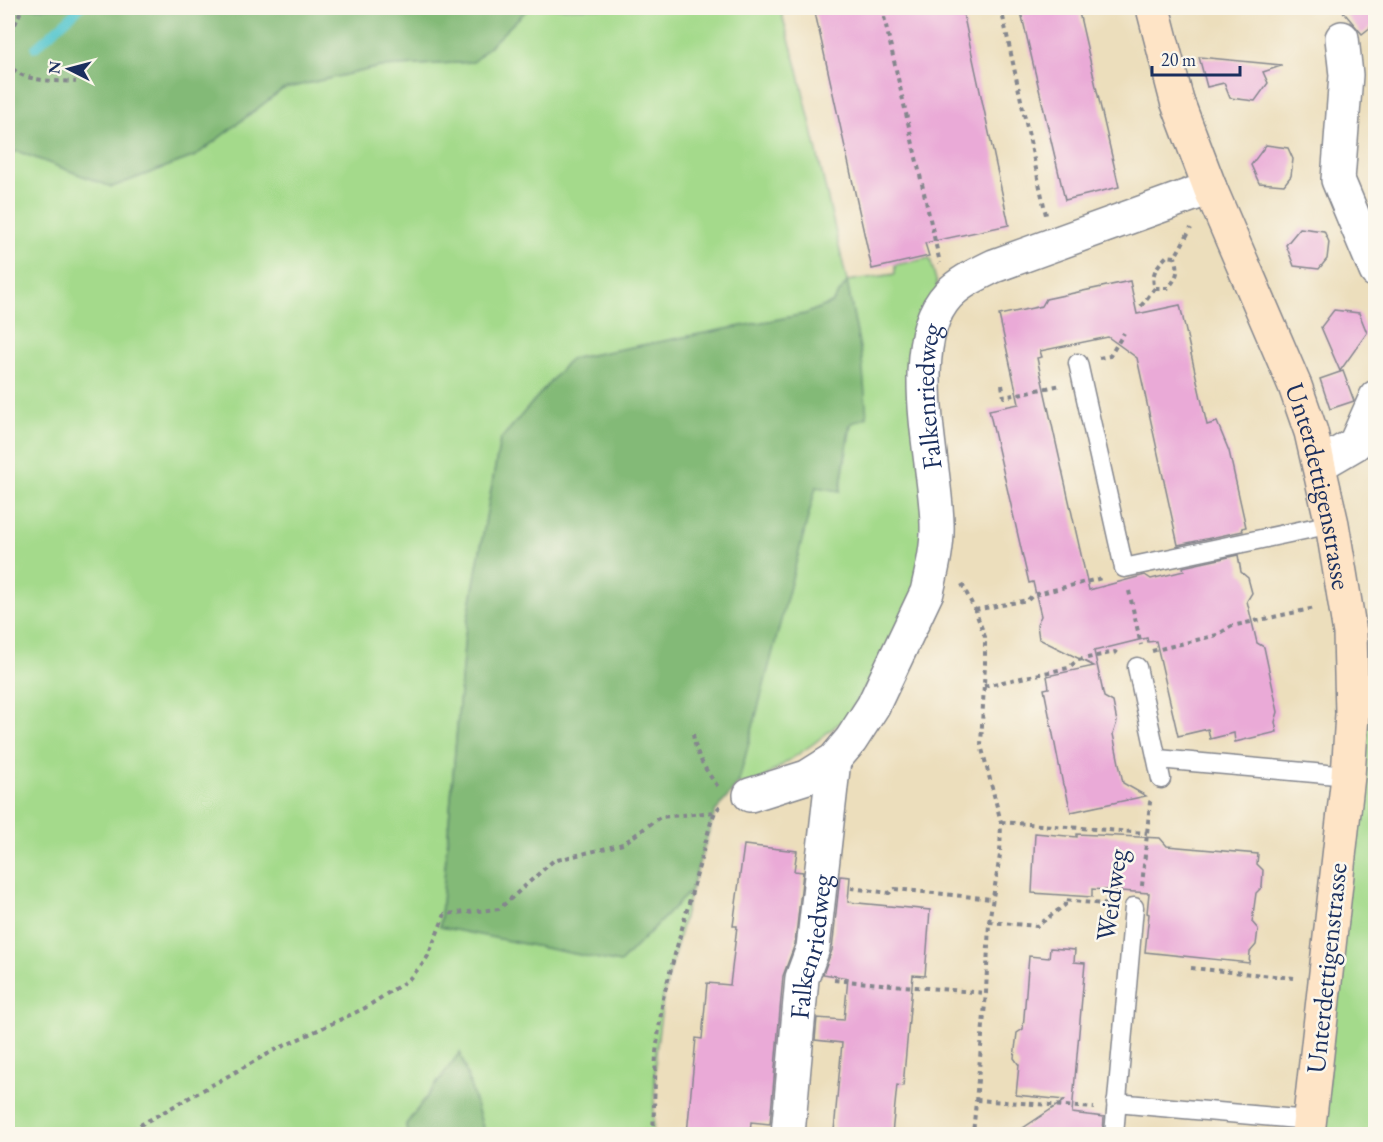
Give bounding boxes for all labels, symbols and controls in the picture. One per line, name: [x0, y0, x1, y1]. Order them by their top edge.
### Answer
north arrow: [39, 39, 99, 99]
scale bar: [1152, 39, 1240, 77]
text: 20 m: [1161, 48, 1196, 71]
text: N: [43, 60, 66, 75]
street label: Falkenriedweg: [906, 318, 949, 472]
street label: Unterdettigenstrasse: [1278, 378, 1360, 592]
street label: Weidweg: [1087, 846, 1135, 943]
street label: Unterdettigenstrasse: [1298, 861, 1354, 1075]
street label: Falkenriedweg: [781, 872, 839, 1021]

